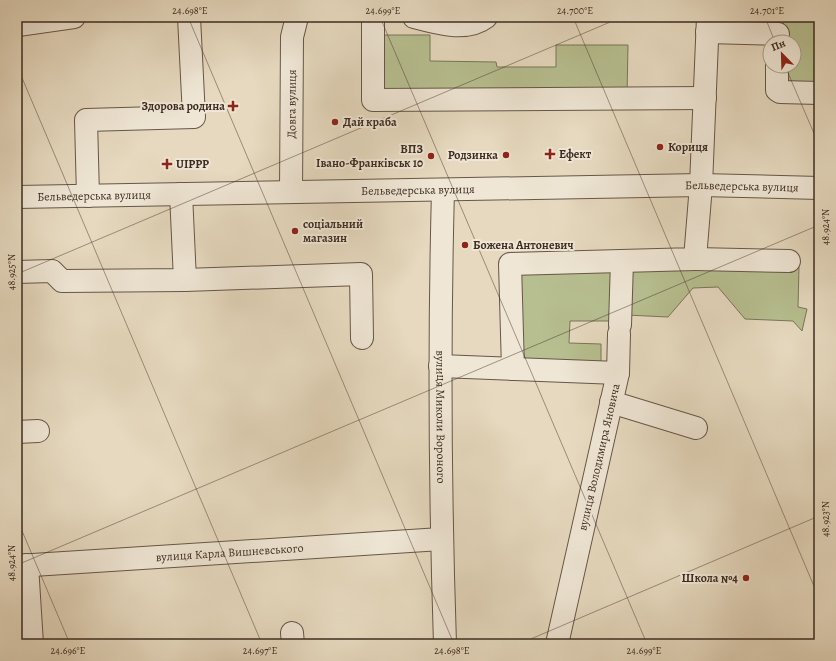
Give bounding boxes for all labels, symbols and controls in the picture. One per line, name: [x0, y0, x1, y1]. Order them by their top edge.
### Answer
text: 24.698°E: [172, 4, 208, 17]
text: 24.699°E: [366, 4, 401, 17]
text: 24.700°E: [557, 4, 593, 17]
text: 24.701°E: [750, 4, 784, 17]
north arrow: [762, 34, 802, 74]
text: Пн: [769, 35, 788, 55]
street label: Довга вулиця: [283, 69, 300, 139]
place label: Здорова родина: [141, 98, 225, 114]
marker: Здорова родина: [228, 101, 238, 111]
place label: Дай краба: [343, 114, 397, 130]
marker: Дай краба: [330, 117, 340, 127]
place label: Кориця: [668, 139, 708, 155]
place label: ВПЗ Івано-Франківськ 10: [316, 141, 423, 171]
marker: Кориця: [655, 142, 665, 152]
place label: Ефект: [559, 146, 592, 162]
place label: Родзинка: [448, 147, 498, 163]
marker: Ефект: [544, 148, 556, 160]
marker: Родзинка: [501, 150, 511, 160]
marker: ВПЗ Івано-Франківськ 10: [426, 151, 436, 161]
place label: UIPPP: [176, 156, 209, 172]
marker: UIPPP: [161, 158, 173, 170]
street label: Бельведерська вулиця: [685, 177, 799, 195]
street label: Бельведерська вулиця: [361, 181, 475, 199]
street label: Бельведерська вулиця: [37, 187, 151, 205]
text: 48.924°N: [819, 209, 832, 245]
place label: соціальний магазин: [303, 216, 363, 246]
marker: соціальний магазин: [290, 226, 300, 236]
place label: Божена Антоневич: [473, 237, 574, 253]
marker: Божена Антоневич: [460, 240, 470, 250]
text: 48.925°N: [5, 254, 18, 290]
street label: вулиця Миколи Вороного: [433, 350, 449, 484]
street label: вулиця Володимира Яновича: [574, 381, 624, 532]
text: 48.923°N: [819, 501, 832, 537]
street label: вулиця Карла Вишневського: [155, 540, 304, 565]
text: 48.924°N: [5, 545, 18, 581]
place label: Школа №4: [682, 570, 738, 586]
marker: Школа №4: [741, 573, 751, 583]
text: 24.696°E: [50, 644, 86, 657]
text: 24.697°E: [243, 644, 277, 657]
text: 24.698°E: [434, 644, 470, 657]
text: 24.699°E: [627, 644, 662, 657]

